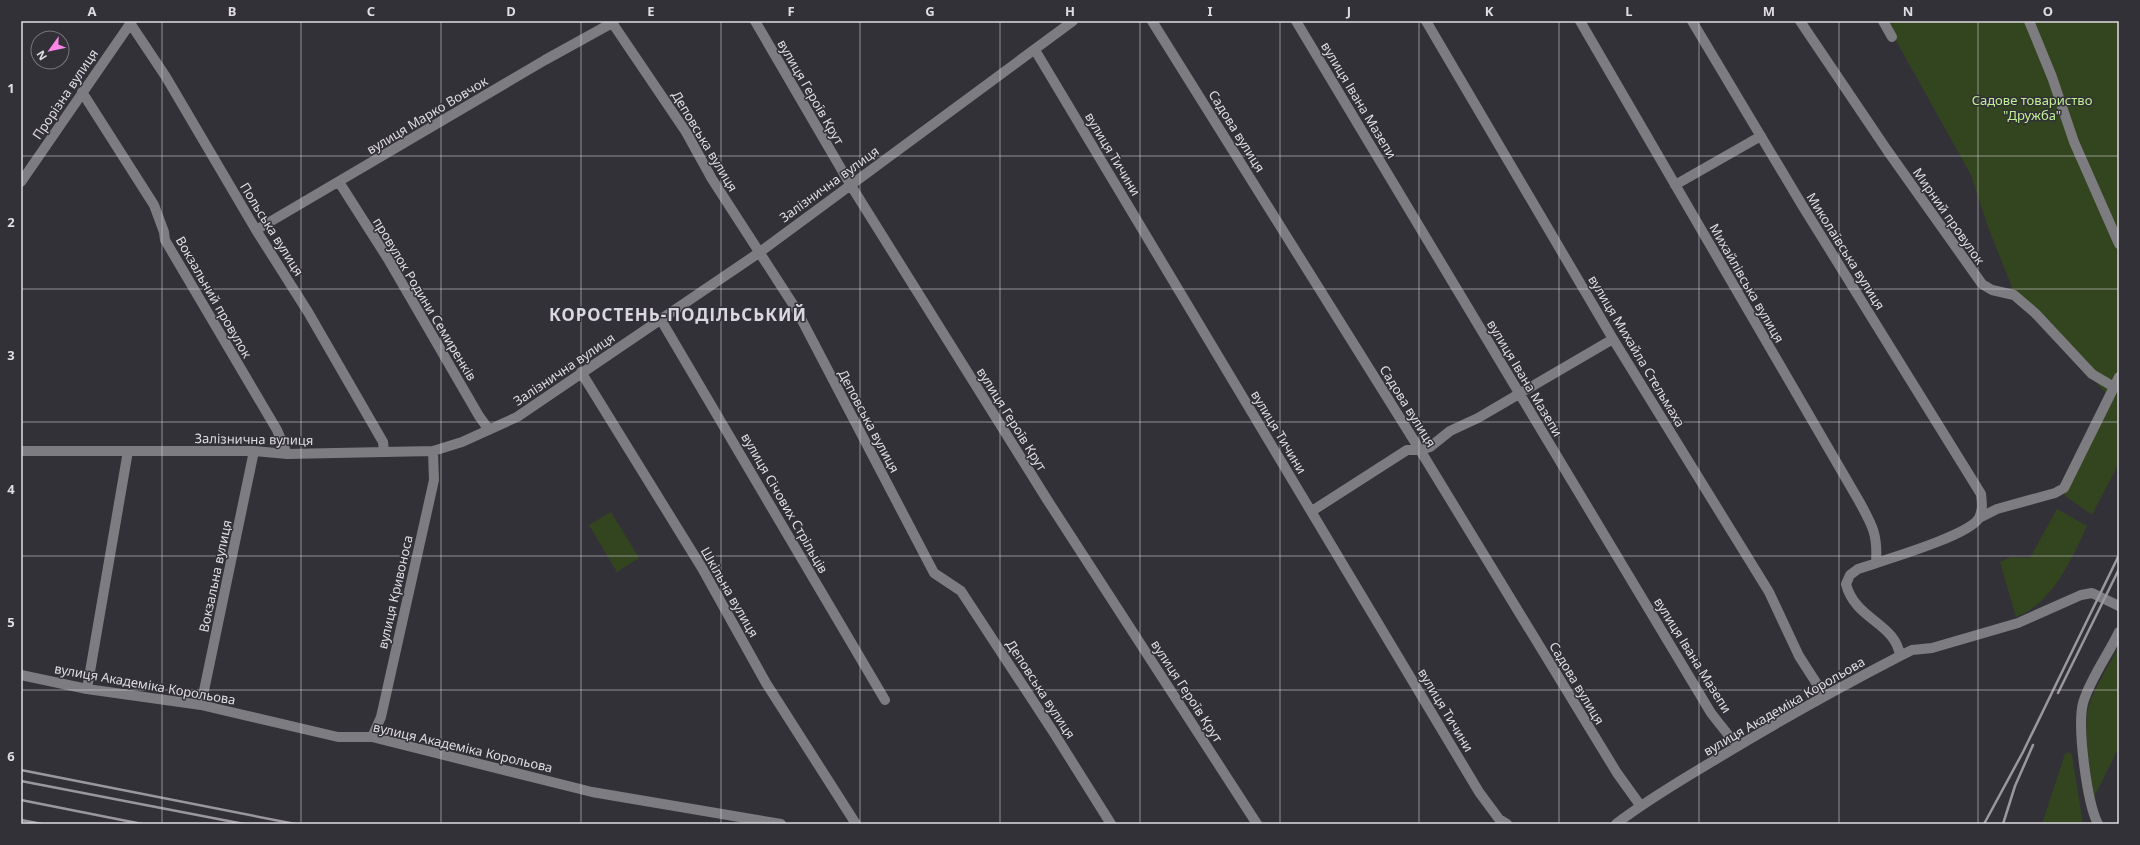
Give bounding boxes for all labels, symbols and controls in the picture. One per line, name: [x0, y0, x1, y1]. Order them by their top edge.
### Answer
text: A: [88, 2, 97, 20]
text: B: [228, 2, 236, 20]
text: C: [367, 2, 375, 20]
text: D: [506, 2, 516, 20]
text: E: [647, 2, 655, 20]
text: F: [787, 2, 795, 20]
text: G: [925, 2, 935, 20]
text: H: [1065, 2, 1075, 20]
text: I: [1207, 2, 1213, 20]
text: J: [1346, 2, 1351, 20]
text: K: [1485, 2, 1494, 20]
text: L: [1625, 2, 1633, 20]
text: M: [1763, 2, 1775, 20]
text: N: [1903, 2, 1913, 20]
text: O: [2043, 2, 2053, 20]
north arrow: [30, 30, 70, 70]
street label: вулиця Героїв Крут: [773, 36, 849, 148]
street label: вулиця Івана Мазепи: [1317, 38, 1401, 162]
street label: Прорізна вулиця: [28, 45, 102, 143]
text: N: [32, 48, 50, 64]
street label: вулиця Марко Вовчок: [363, 72, 491, 158]
text: 1: [7, 79, 15, 97]
street label: Деповська вулиця: [668, 87, 742, 195]
street label: Садова вулиця: [1205, 87, 1269, 175]
park label: Садове товариство "Дружба": [1972, 91, 2093, 124]
street label: вулиця Тичини: [1081, 109, 1145, 199]
street label: Залізнична вулиця: [776, 142, 882, 226]
street label: Мирний провулок: [1909, 164, 1989, 268]
street label: Польська вулиця: [236, 179, 308, 279]
street label: Миколаївська вулиця: [1803, 189, 1889, 313]
text: 2: [7, 213, 15, 231]
street label: провулок Родини Семиренків: [369, 214, 481, 384]
street label: Михайлівська вулиця: [1705, 220, 1789, 346]
street label: Вокзальний провулок: [172, 233, 256, 361]
street label: вулиця Михайла Стельмаха: [1584, 272, 1690, 430]
district label: КОРОСТЕНЬ-ПОДІЛЬСЬКИЙ: [549, 303, 807, 326]
street label: вулиця Івана Мазепи: [1483, 316, 1567, 440]
street label: Залізнична вулиця: [510, 328, 618, 410]
text: 3: [7, 346, 15, 364]
street label: Садова вулиця: [1376, 362, 1440, 450]
street label: вулиця Героїв Крут: [973, 364, 1051, 474]
street label: Деповська вулиця: [834, 366, 904, 476]
street label: вулиця Тичини: [1247, 387, 1311, 477]
street label: Залізнична вулиця: [195, 429, 313, 449]
street label: вулиця Січових Стрільців: [737, 430, 833, 576]
text: 4: [7, 480, 15, 498]
street label: Вокзальна вулиця: [194, 518, 236, 634]
street label: вулиця Кривоноса: [373, 533, 417, 651]
street label: Шкільна вулиця: [697, 544, 763, 640]
street label: вулиця Івана Мазепи: [1650, 594, 1736, 716]
text: 5: [7, 613, 15, 631]
street label: Деповська вулиця: [1002, 636, 1080, 742]
street label: вулиця Героїв Крут: [1147, 636, 1227, 746]
street label: Садова вулиця: [1545, 638, 1609, 728]
street label: вулиця Академіка Корольова: [1700, 652, 1868, 760]
street label: вулиця Академіка Корольова: [53, 659, 237, 709]
street label: вулиця Тичини: [1414, 665, 1478, 755]
street label: вулиця Академіка Корольова: [371, 718, 555, 776]
text: 6: [7, 747, 15, 765]

